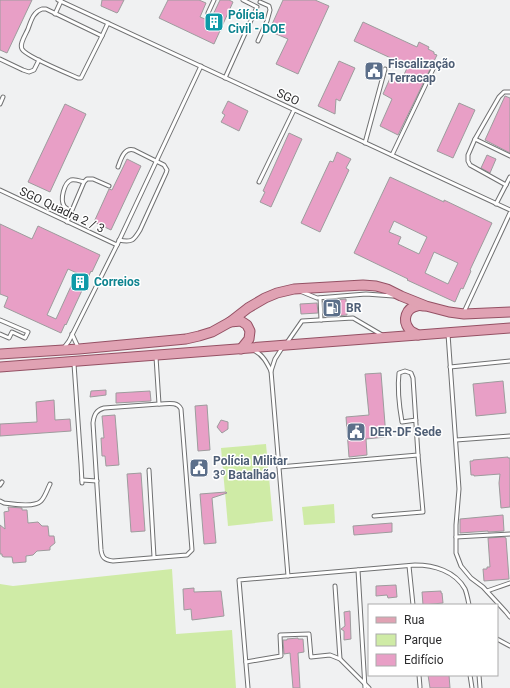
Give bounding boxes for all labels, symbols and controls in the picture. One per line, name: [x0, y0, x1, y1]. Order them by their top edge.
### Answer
place label: Pólícia Civil - DOE: [228, 8, 285, 36]
building icon: Pólícia Civil - DOE: [203, 11, 225, 33]
place label: Fiscalização Terracap: [388, 57, 455, 85]
public building icon: Fiscalização Terracap: [363, 60, 385, 82]
street label: SGO: [274, 86, 302, 108]
street label: SGO Quadra 2 / 3: [17, 184, 107, 236]
building icon: Correios: [69, 271, 91, 293]
place label: Correios: [94, 275, 140, 289]
fuel station icon: BR: [321, 297, 343, 319]
place label: BR: [346, 301, 362, 315]
public building icon: DER-DF Sede: [345, 421, 367, 443]
place label: DER-DF Sede: [370, 425, 442, 439]
place label: Polícia Militar 3º Batalhão: [213, 454, 288, 482]
public building icon: Polícia Militar 3º Batalhão: [188, 457, 210, 479]
legend: [368, 604, 498, 676]
text: Rua: [404, 613, 425, 627]
text: Parque: [404, 633, 442, 647]
text: Edifício: [404, 653, 444, 667]

